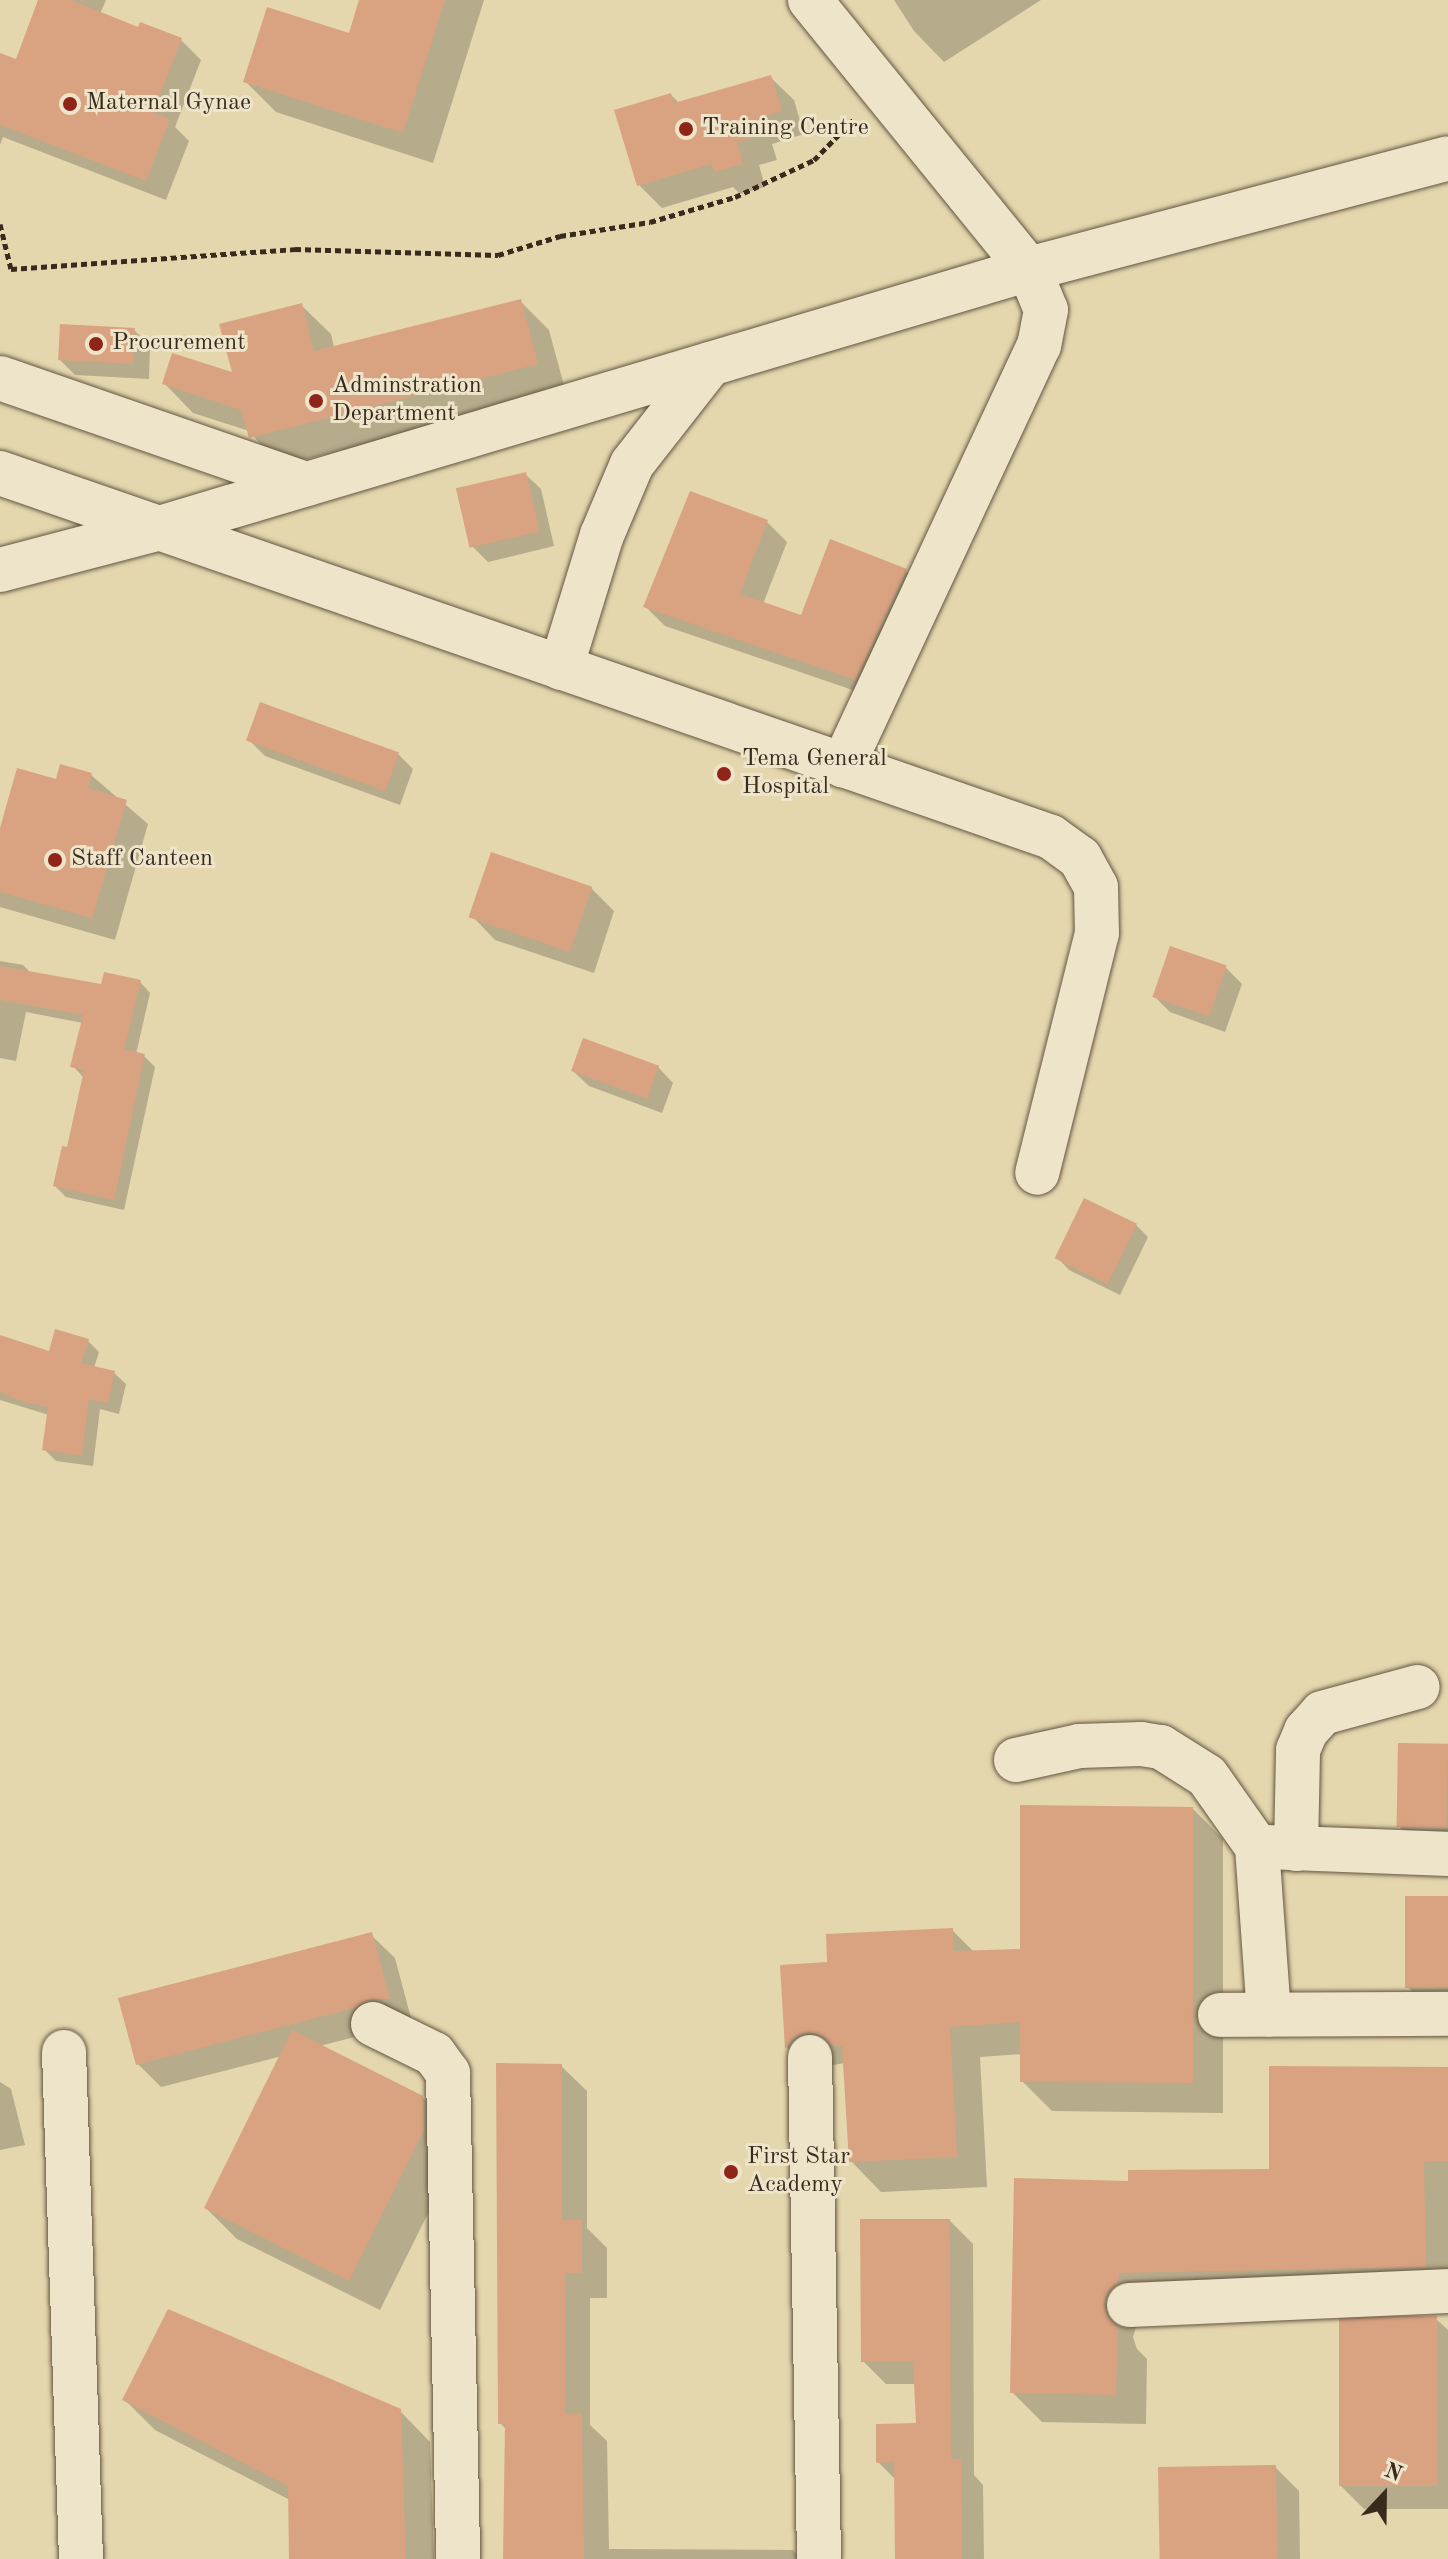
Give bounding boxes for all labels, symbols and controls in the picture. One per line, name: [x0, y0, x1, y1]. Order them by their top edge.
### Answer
place label: Maternal Gynae: [86, 90, 251, 118]
marker: Maternal Gynae: [61, 95, 79, 113]
place label: Training Centre: [702, 115, 869, 143]
marker: Training Centre: [677, 120, 695, 138]
place label: Procurement: [112, 330, 246, 358]
marker: Procurement: [87, 335, 105, 353]
place label: Adminstration Department: [332, 373, 482, 429]
marker: Adminstration Department: [307, 392, 325, 410]
place label: Tema General Hospital: [742, 746, 887, 802]
marker: Tema General Hospital: [713, 763, 735, 785]
place label: Staff Canteen: [71, 846, 213, 874]
marker: Staff Canteen: [46, 851, 64, 869]
place label: First Star Academy: [747, 2144, 850, 2200]
marker: First Star Academy: [722, 2163, 740, 2181]
north arrow: [1344, 2455, 1424, 2535]
text: N: [1381, 2459, 1405, 2486]

